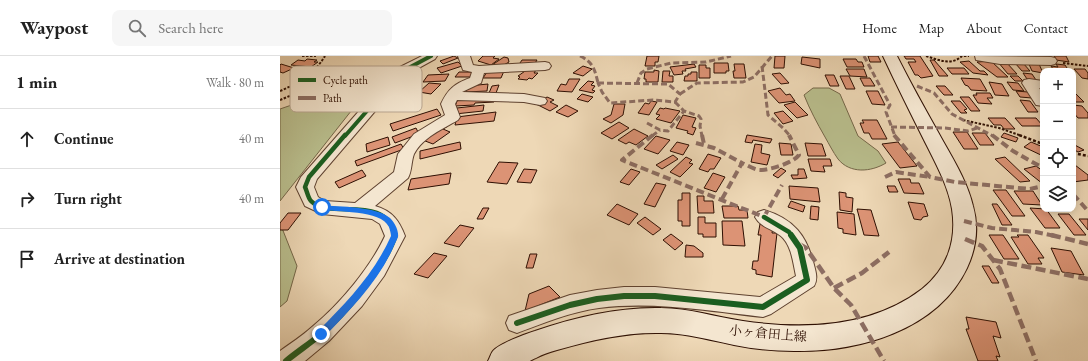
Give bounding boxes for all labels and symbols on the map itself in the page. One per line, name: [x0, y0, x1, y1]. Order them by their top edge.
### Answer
legend: [290, 66, 422, 112]
text: Cycle path: [323, 73, 368, 87]
text: Path: [323, 91, 342, 105]
route start: [313, 198, 331, 216]
street label: 小ヶ倉田上線: [728, 322, 808, 345]
route end: [312, 325, 330, 343]

